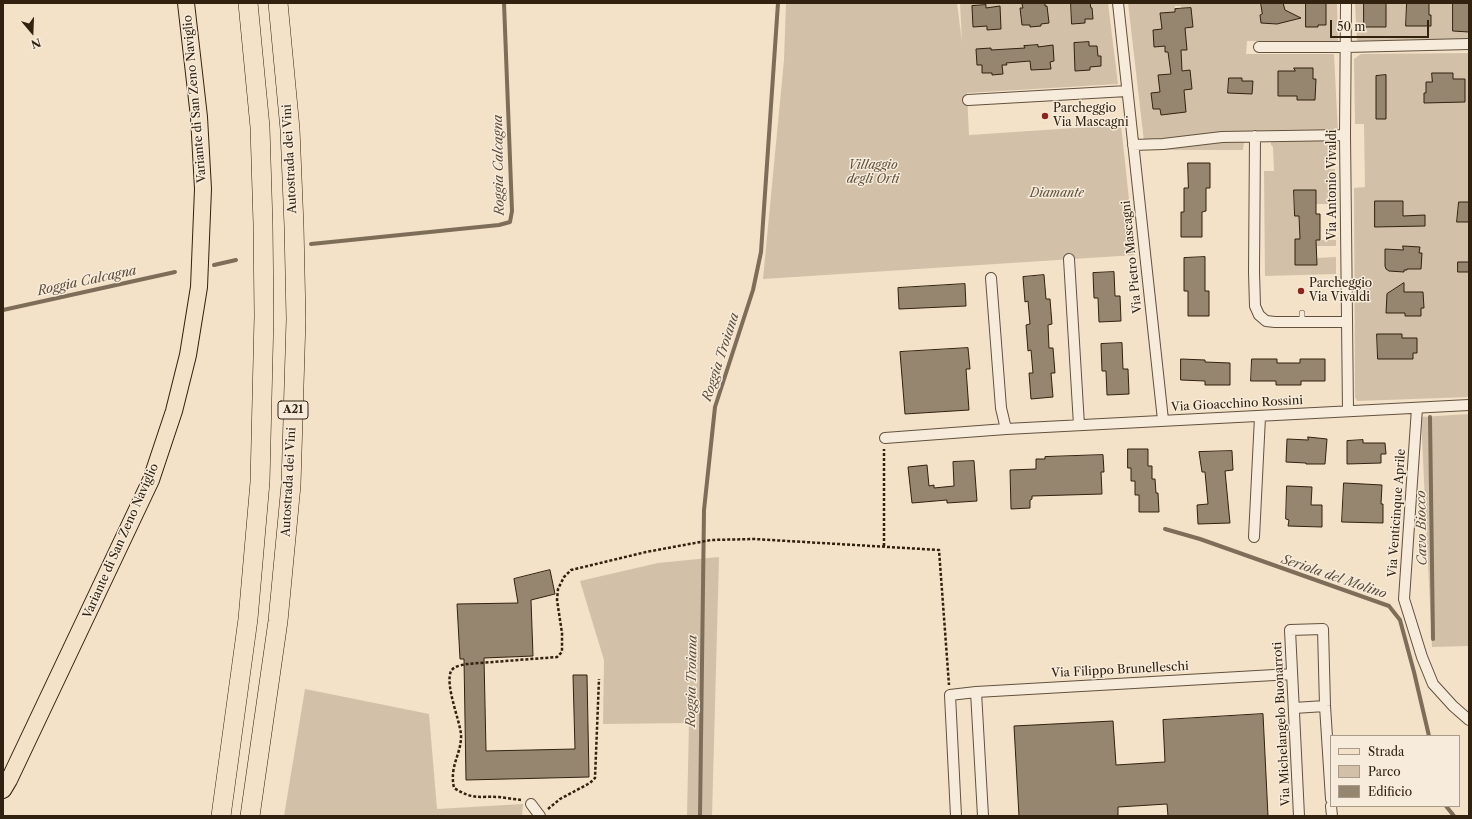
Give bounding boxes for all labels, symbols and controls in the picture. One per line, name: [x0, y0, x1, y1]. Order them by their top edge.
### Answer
north arrow: [12, 12, 52, 52]
scale bar: [1332, 12, 1431, 38]
street label: Variante di San Zeno Naviglio: [180, 14, 210, 184]
text: 50 m: [1337, 19, 1366, 34]
text: N: [29, 35, 43, 52]
place label: Parcheggio Via Mascagni: [1053, 102, 1129, 130]
street label: Autostrada dei Vini: [280, 104, 300, 214]
marker: Parcheggio Via Mascagni: [1040, 111, 1050, 121]
water label: Roggia Calcagna: [490, 114, 508, 216]
street label: Via Antonio Vivaldi: [1326, 130, 1340, 240]
park label: Villaggio degli Orti: [847, 159, 899, 187]
park label: Diamante: [1030, 187, 1084, 201]
street label: Via Pietro Mascagni: [1119, 200, 1145, 314]
water label: Roggia Calcagna: [36, 263, 138, 299]
place label: Parcheggio Via Vivaldi: [1309, 277, 1372, 305]
marker: Parcheggio Via Vivaldi: [1296, 286, 1306, 296]
water label: Roggia Troiana: [699, 311, 743, 403]
street label: Via Gioacchino Rossini: [1171, 393, 1303, 415]
road number: A21: [278, 401, 308, 419]
street label: Autostrada dei Vini: [279, 427, 299, 537]
street label: Via Venticinque Aprile: [1385, 448, 1409, 578]
street label: Variante di San Zeno Naviglio: [80, 461, 162, 621]
water label: Cavo Biocco: [1414, 490, 1430, 566]
water label: Seriola del Molino: [1279, 552, 1389, 602]
water label: Roggia Troiana: [683, 635, 701, 727]
street label: Via Michelangelo Buonarroti: [1270, 641, 1294, 807]
street label: Via Filippo Brunelleschi: [1051, 659, 1189, 681]
legend: [1330, 735, 1460, 807]
text: Strada: [1368, 744, 1404, 759]
text: Parco: [1368, 764, 1401, 779]
text: Edificio: [1368, 784, 1412, 799]

